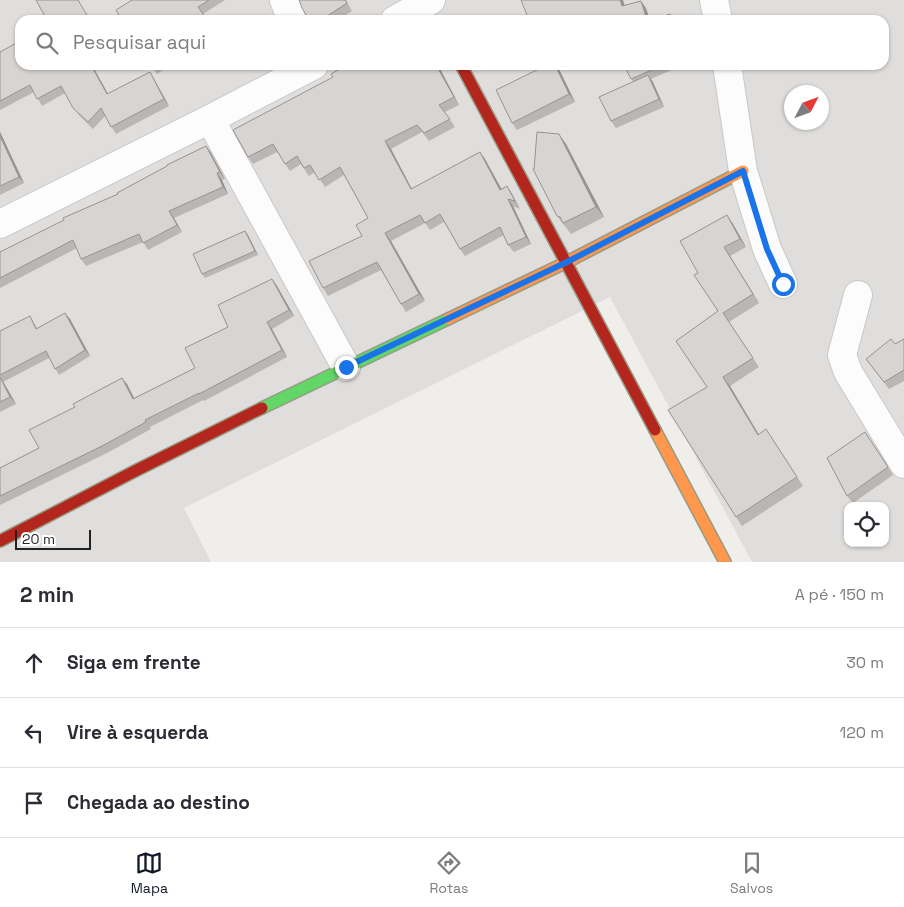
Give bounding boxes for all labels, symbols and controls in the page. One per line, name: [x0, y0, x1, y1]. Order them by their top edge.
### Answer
search box: [15, 15, 889, 70]
icon: search: [33, 29, 61, 57]
text: Pesquisar aqui: [73, 30, 206, 55]
north arrow: [784, 85, 829, 130]
route start: [772, 273, 795, 296]
route end: [335, 356, 358, 379]
map controls: [844, 502, 889, 547]
button: locate: [844, 502, 889, 547]
scale bar: [15, 527, 91, 550]
text: 20 m: [22, 530, 55, 548]
text: 2 min: [20, 581, 74, 608]
text: A pé · 150 m: [795, 584, 884, 605]
icon: ahead: [20, 649, 48, 677]
text: Siga em frente: [67, 650, 201, 675]
text: 30 m: [846, 652, 884, 673]
icon: left: [20, 719, 48, 747]
text: Vire à esquerda: [67, 720, 209, 745]
text: 120 m: [840, 722, 884, 743]
icon: arrive: [20, 789, 48, 817]
text: Chegada ao destino: [67, 790, 250, 815]
tab: Mapa: [131, 849, 168, 897]
tab: Rotas: [429, 849, 468, 897]
tab: Salvos: [730, 849, 773, 897]

